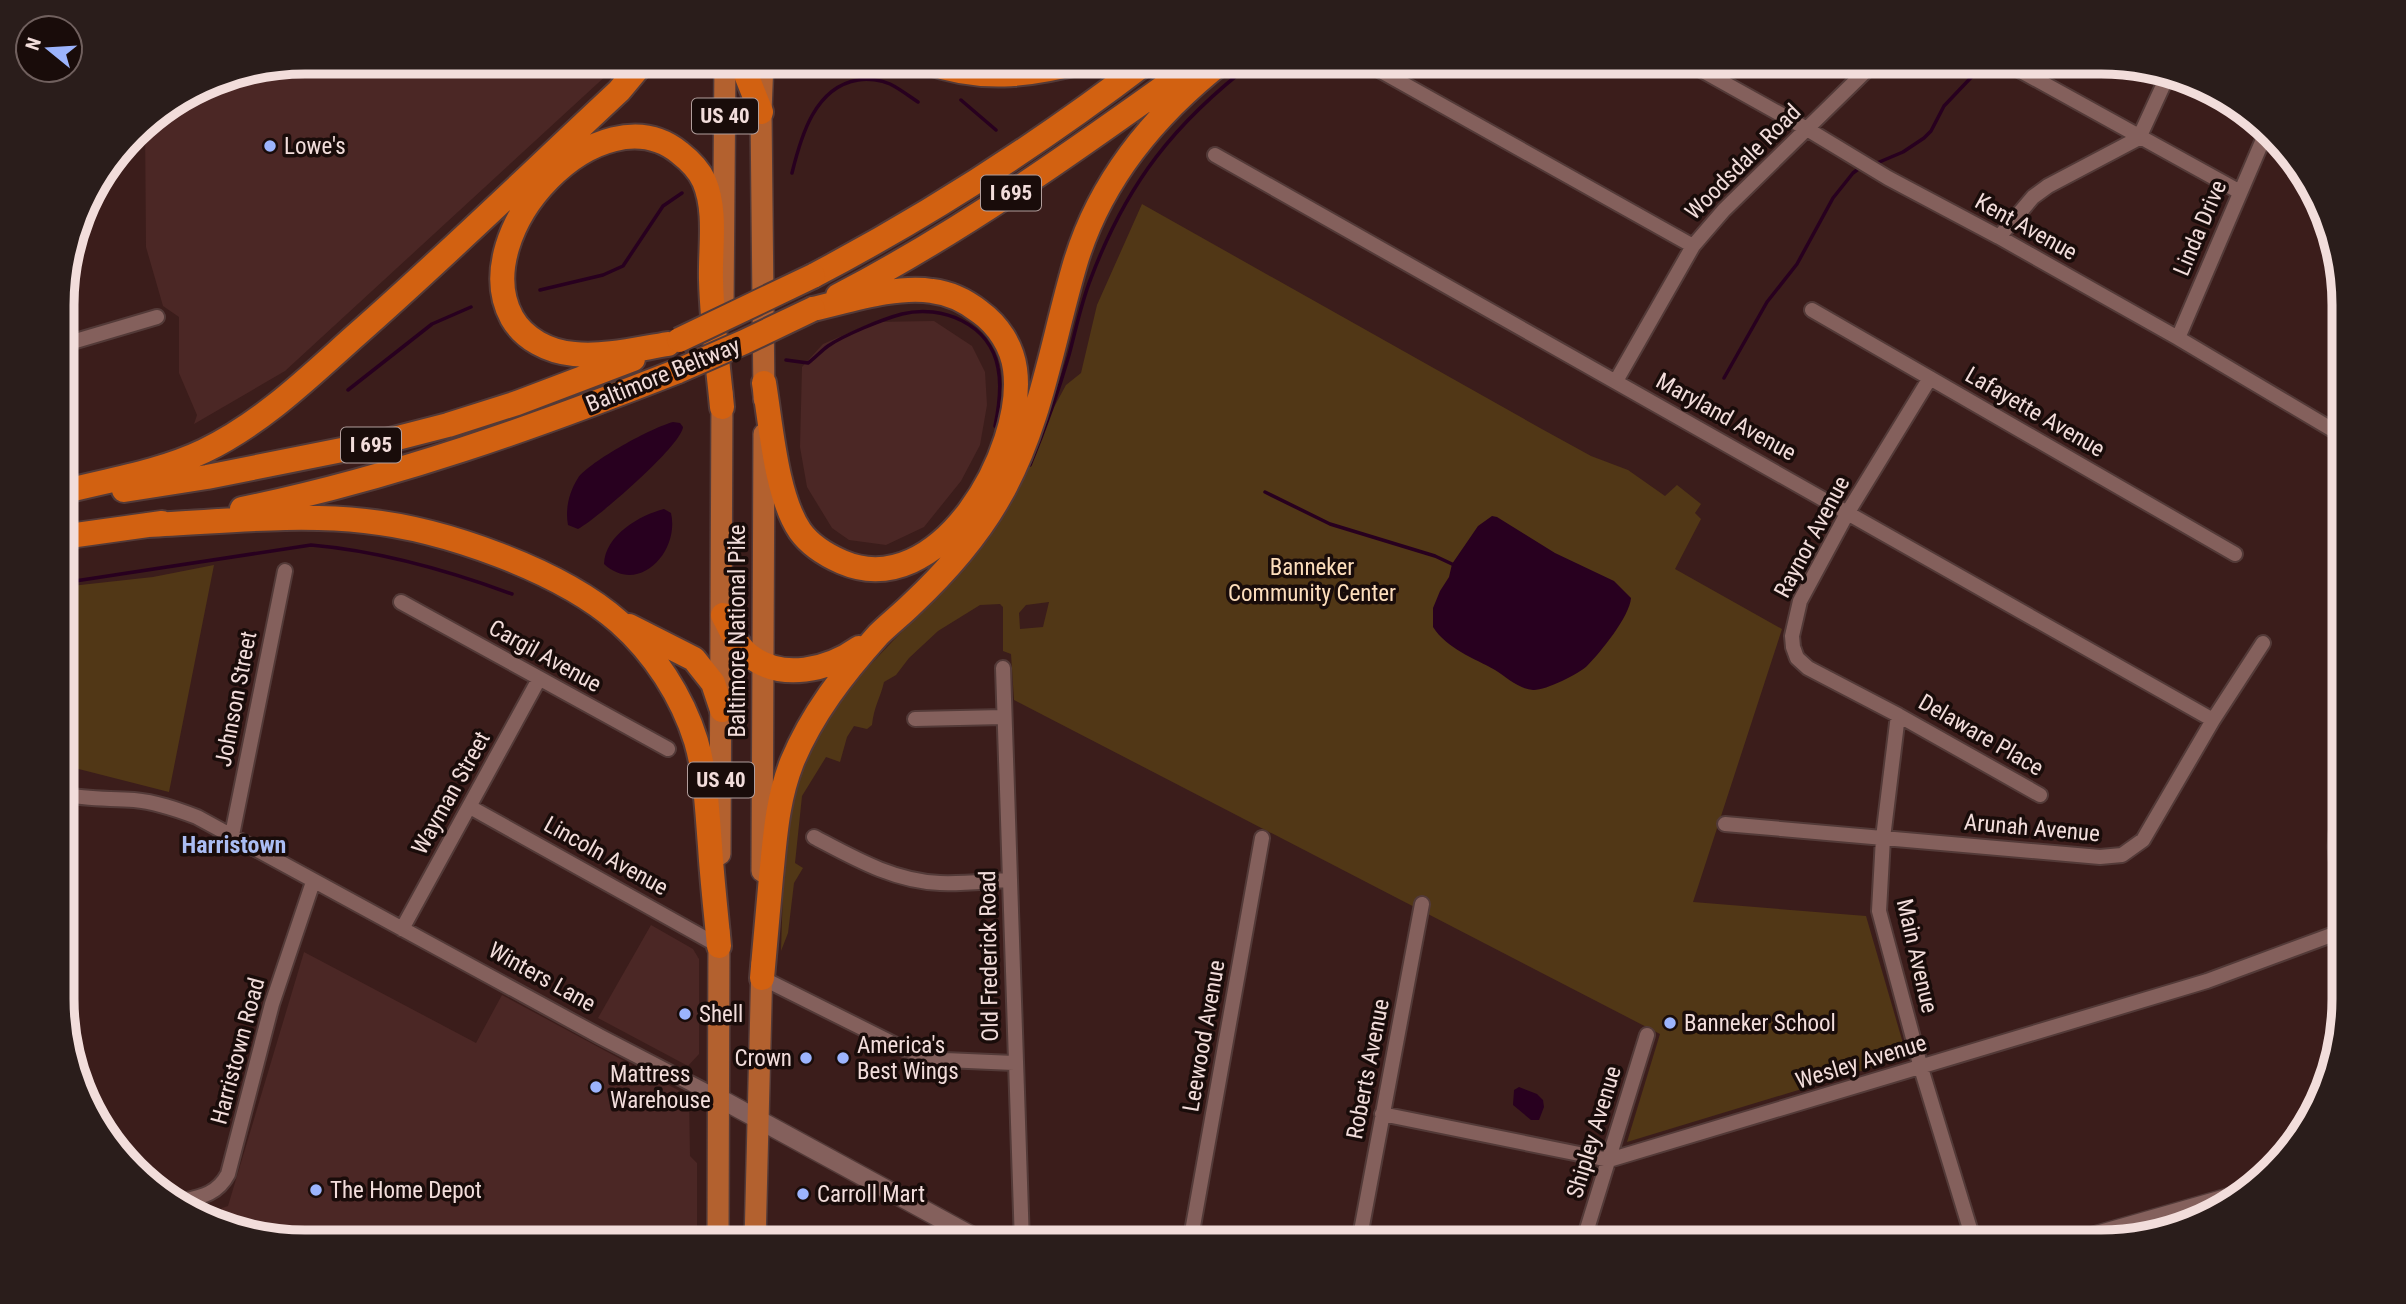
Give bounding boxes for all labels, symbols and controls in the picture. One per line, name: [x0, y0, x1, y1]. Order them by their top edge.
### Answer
north arrow: [14, 14, 84, 84]
text: N: [21, 35, 46, 53]
road number: US 40: [692, 99, 758, 134]
street label: Woodsdale Road: [1680, 99, 1806, 225]
place label: Lowe's: [284, 133, 346, 160]
marker: Lowe's: [262, 138, 278, 154]
road number: I 695: [981, 176, 1041, 210]
street label: Linda Drive: [2168, 176, 2232, 280]
street label: Kent Avenue: [1970, 188, 2082, 266]
street label: Baltimore Beltway: [582, 332, 744, 418]
street label: Lafayette Avenue: [1961, 361, 2109, 463]
street label: Maryland Avenue: [1651, 367, 1801, 467]
road number: I 695: [341, 428, 401, 462]
street label: Raynor Avenue: [1769, 472, 1855, 602]
street label: Baltimore National Pike: [724, 524, 751, 738]
park label: Banneker Community Center: [1228, 554, 1396, 607]
street label: Cargil Avenue: [484, 614, 606, 698]
street label: Johnson Street: [210, 629, 262, 769]
street label: Delaware Place: [1914, 688, 2048, 782]
street label: Wayman Street: [406, 727, 496, 859]
road number: US 40: [688, 762, 754, 798]
street label: Arunah Avenue: [1963, 809, 2101, 847]
street label: Lincoln Avenue: [539, 811, 673, 901]
district label: Harristown: [182, 831, 286, 859]
street label: Old Frederick Road: [974, 870, 1004, 1042]
street label: Main Avenue: [1891, 896, 1943, 1016]
street label: Winters Lane: [484, 937, 600, 1017]
street label: Leewood Avenue: [1177, 958, 1231, 1114]
street label: Harristown Road: [205, 975, 271, 1127]
street label: Roberts Avenue: [1341, 997, 1395, 1141]
place label: Shell: [699, 1001, 743, 1028]
marker: Shell: [677, 1006, 693, 1022]
place label: Banneker School: [1684, 1010, 1836, 1037]
marker: Banneker School: [1662, 1015, 1678, 1031]
street label: Wesley Avenue: [1792, 1029, 1930, 1095]
place label: America's Best Wings: [857, 1032, 959, 1085]
place label: Crown: [735, 1045, 792, 1072]
marker: Crown: [798, 1050, 814, 1066]
marker: America's Best Wings: [835, 1050, 851, 1066]
place label: Mattress Warehouse: [610, 1061, 711, 1114]
street label: Shipley Avenue: [1561, 1063, 1627, 1201]
marker: Mattress Warehouse: [588, 1079, 604, 1095]
place label: The Home Depot: [330, 1177, 482, 1204]
place label: Carroll Mart: [817, 1181, 925, 1208]
marker: The Home Depot: [308, 1182, 324, 1198]
marker: Carroll Mart: [795, 1186, 811, 1202]

